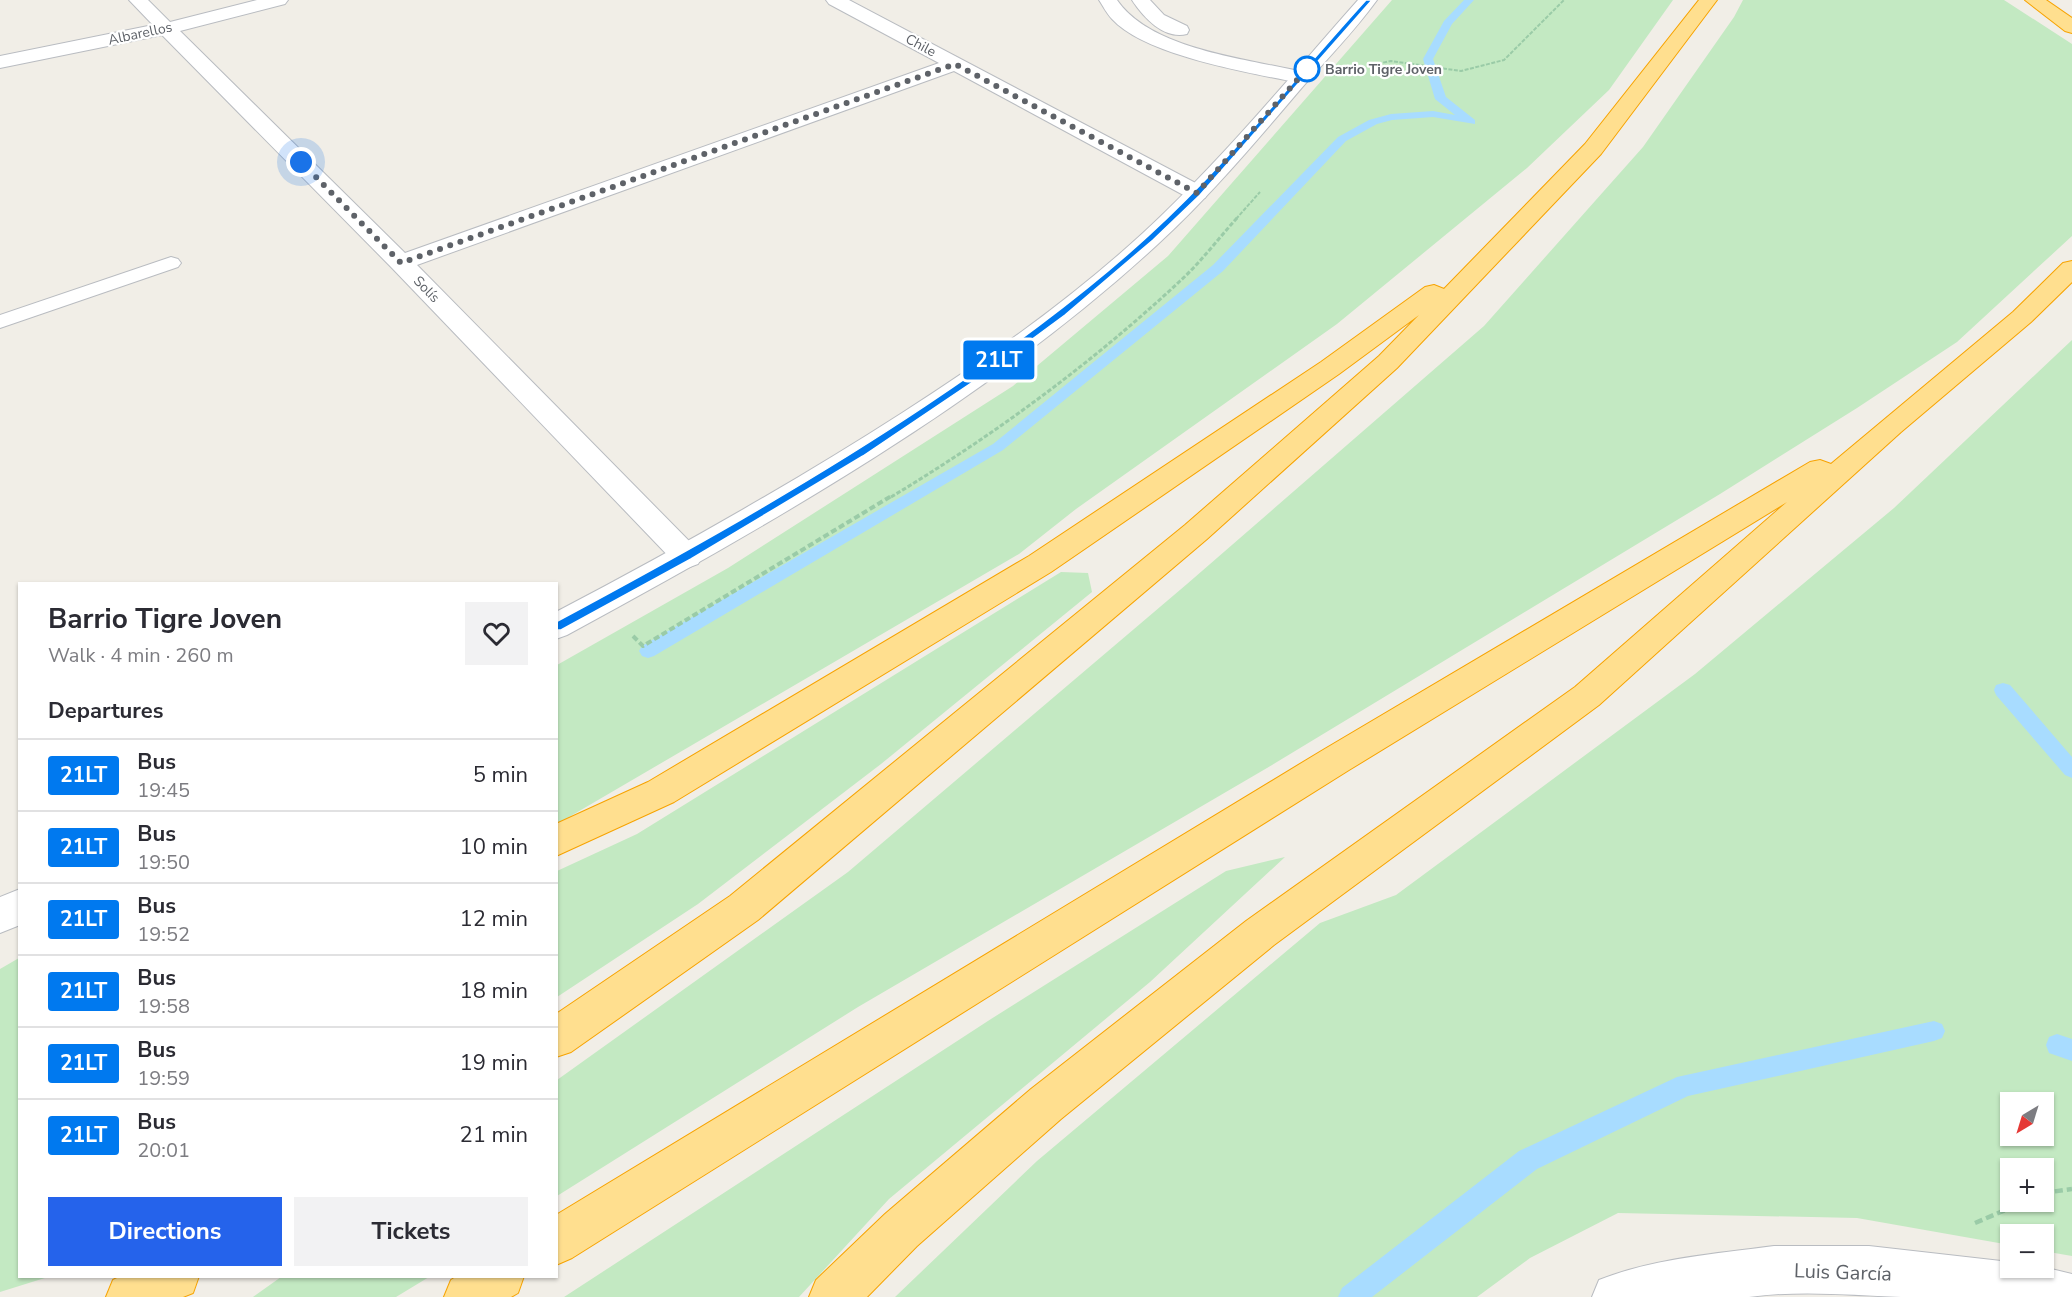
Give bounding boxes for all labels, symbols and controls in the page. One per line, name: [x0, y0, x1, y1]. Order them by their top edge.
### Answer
street label: Albarellos: [106, 17, 174, 50]
street label: Chile: [902, 30, 939, 61]
marker: Barrio Tigre Joven: [1294, 56, 1320, 82]
place label: Barrio Tigre Joven: [1325, 60, 1442, 79]
your location: [286, 147, 316, 177]
street label: Solís: [409, 272, 444, 307]
line badge: 21LT: [957, 340, 1041, 380]
text: 21LT: [975, 346, 1023, 374]
text: Barrio Tigre Joven: [48, 600, 282, 638]
button: heart: [465, 602, 528, 665]
text: Walk · 4 min · 260 m: [48, 642, 234, 669]
text: Departures: [48, 696, 163, 726]
text: Bus: [137, 747, 176, 777]
text: 5 min: [473, 760, 528, 790]
text: 21LT: [60, 761, 107, 789]
text: 19:45: [137, 777, 190, 804]
text: Bus: [137, 819, 176, 849]
text: 10 min: [460, 832, 528, 862]
text: 21LT: [60, 833, 107, 861]
text: 19:50: [137, 849, 190, 876]
text: Bus: [137, 891, 176, 921]
text: 12 min: [460, 904, 528, 934]
text: 21LT: [60, 905, 107, 933]
text: 19:52: [137, 921, 190, 948]
text: Bus: [137, 963, 176, 993]
text: 18 min: [460, 976, 528, 1006]
text: 21LT: [60, 977, 107, 1005]
text: 19:58: [137, 993, 190, 1020]
text: Bus: [137, 1035, 176, 1065]
text: 19 min: [460, 1048, 528, 1078]
text: 21LT: [60, 1049, 107, 1077]
text: 19:59: [137, 1065, 190, 1092]
north arrow: [2000, 1092, 2054, 1146]
map controls: [2000, 1092, 2054, 1278]
text: Bus: [137, 1107, 176, 1137]
text: 21 min: [460, 1120, 528, 1150]
text: 21LT: [60, 1121, 107, 1149]
text: 20:01: [137, 1137, 190, 1164]
button: +: [2000, 1158, 2054, 1212]
button: Directions: [48, 1197, 282, 1266]
button: Tickets: [294, 1197, 528, 1266]
button: −: [2000, 1224, 2054, 1278]
street label: Luis García: [1794, 1257, 1892, 1288]

